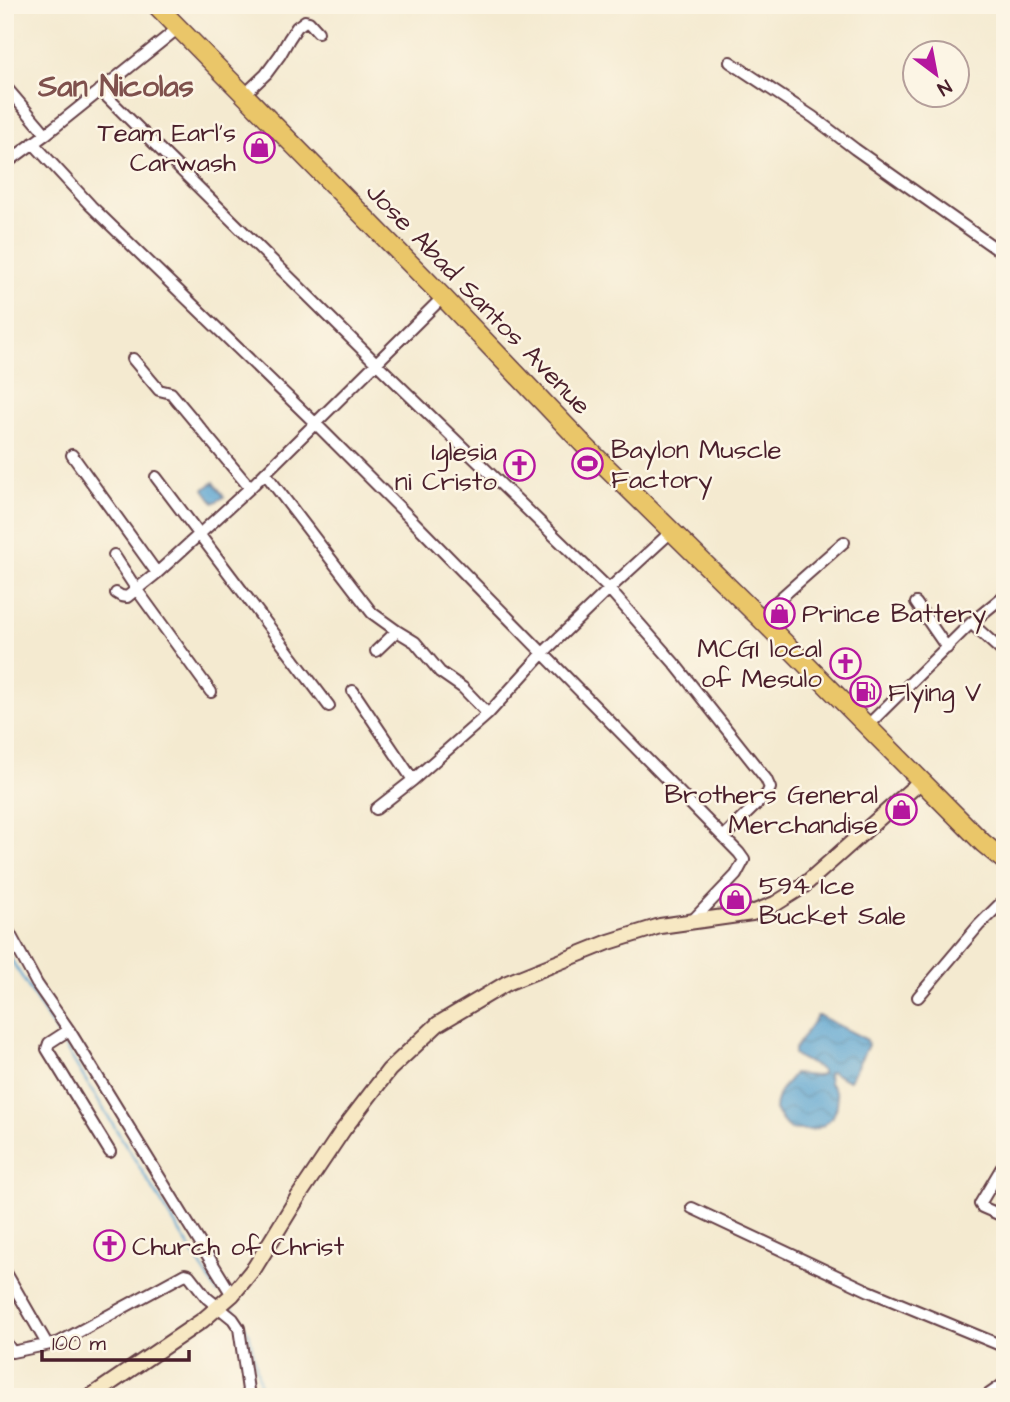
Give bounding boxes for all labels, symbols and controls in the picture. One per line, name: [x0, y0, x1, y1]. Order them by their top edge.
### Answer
north arrow: [902, 38, 972, 108]
district label: San Nicolas: [37, 66, 194, 108]
text: N: [932, 73, 956, 102]
place label: Team Earl's Carwash: [98, 115, 236, 181]
shop icon: Team Earl's Carwash: [242, 130, 276, 164]
street label: Jose Abad Santos Avenue: [358, 175, 599, 423]
place label: Baylon Muscle Factory: [611, 432, 781, 500]
place label: Iglesia ni Cristo: [395, 434, 497, 500]
sports icon: Baylon Muscle Factory: [571, 447, 605, 481]
church icon: Iglesia ni Cristo: [503, 449, 537, 483]
shop icon: Prince Battery: [762, 596, 796, 630]
place label: Prince Battery: [802, 596, 986, 634]
place label: MCGI local of Mesulo: [697, 631, 822, 697]
church icon: MCGI local of Mesulo: [828, 646, 862, 680]
fuel station icon: Flying V: [848, 675, 882, 709]
place label: Flying V: [888, 675, 981, 713]
place label: Brothers General Merchandise: [664, 777, 878, 843]
shop icon: Brothers General Merchandise: [884, 792, 918, 826]
place label: 594 Ice Bucket Sale: [759, 868, 906, 934]
shop icon: 594 Ice Bucket Sale: [719, 883, 753, 917]
church icon: Church of Christ: [92, 1229, 126, 1263]
place label: Church of Christ: [132, 1229, 345, 1265]
scale bar: [42, 1318, 189, 1362]
text: 100 m: [52, 1329, 107, 1358]

